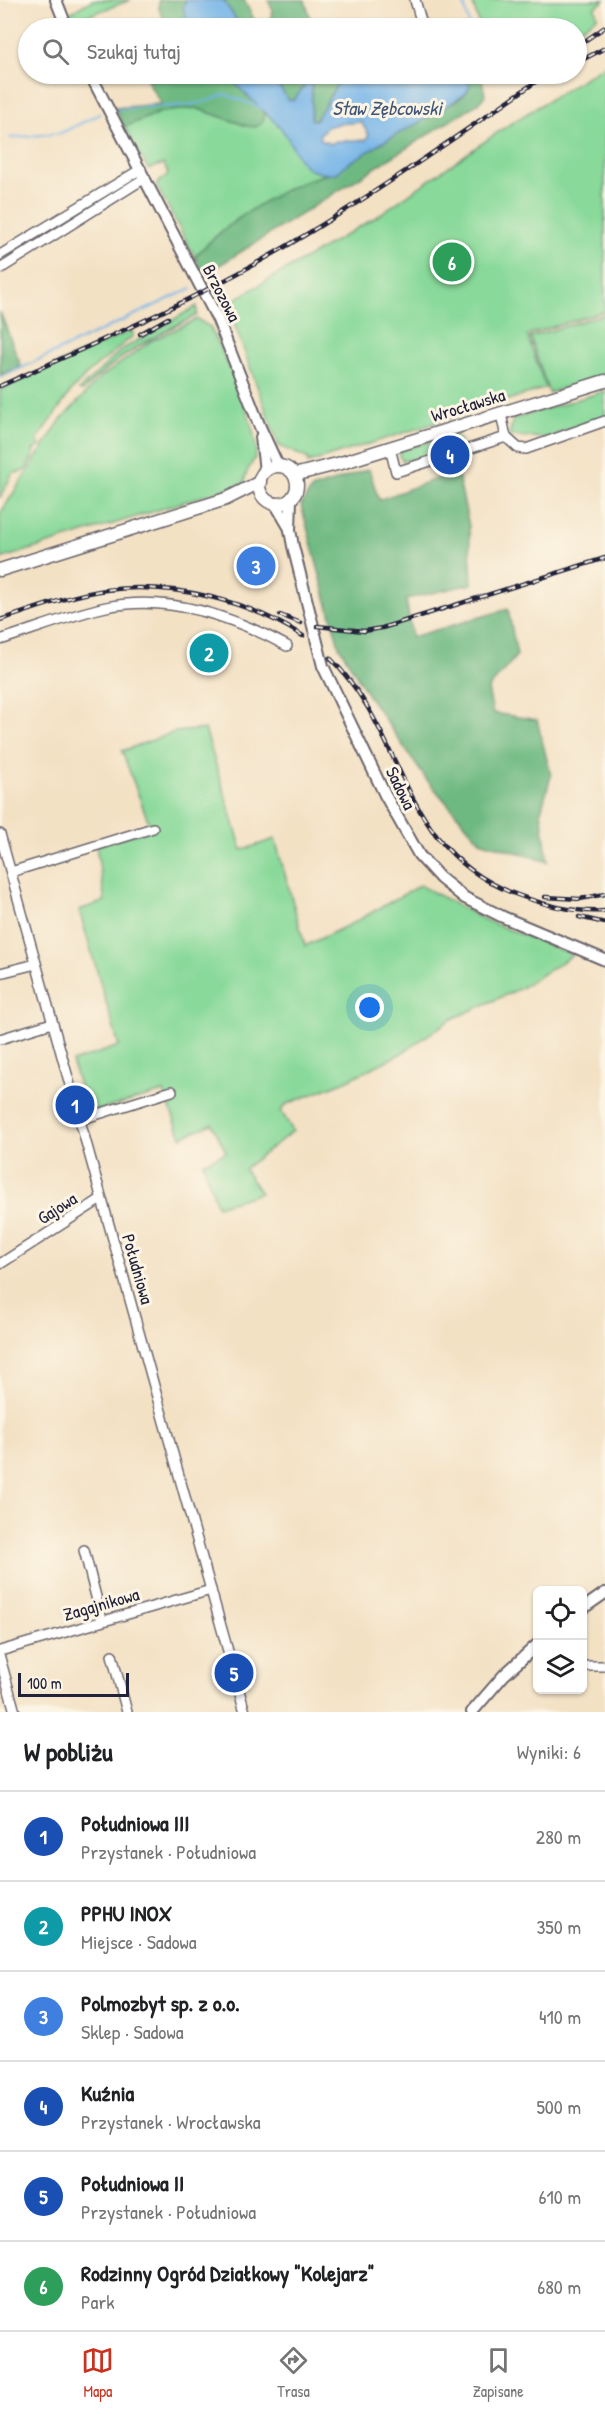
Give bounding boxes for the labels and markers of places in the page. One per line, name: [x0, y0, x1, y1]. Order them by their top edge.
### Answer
pin: 6: [432, 240, 472, 284]
pin: 4: [430, 432, 470, 478]
pin: 3: [236, 544, 276, 588]
pin: 2: [190, 630, 228, 676]
pin: 1: [56, 1082, 94, 1128]
pin: 5: [214, 1650, 254, 1696]

